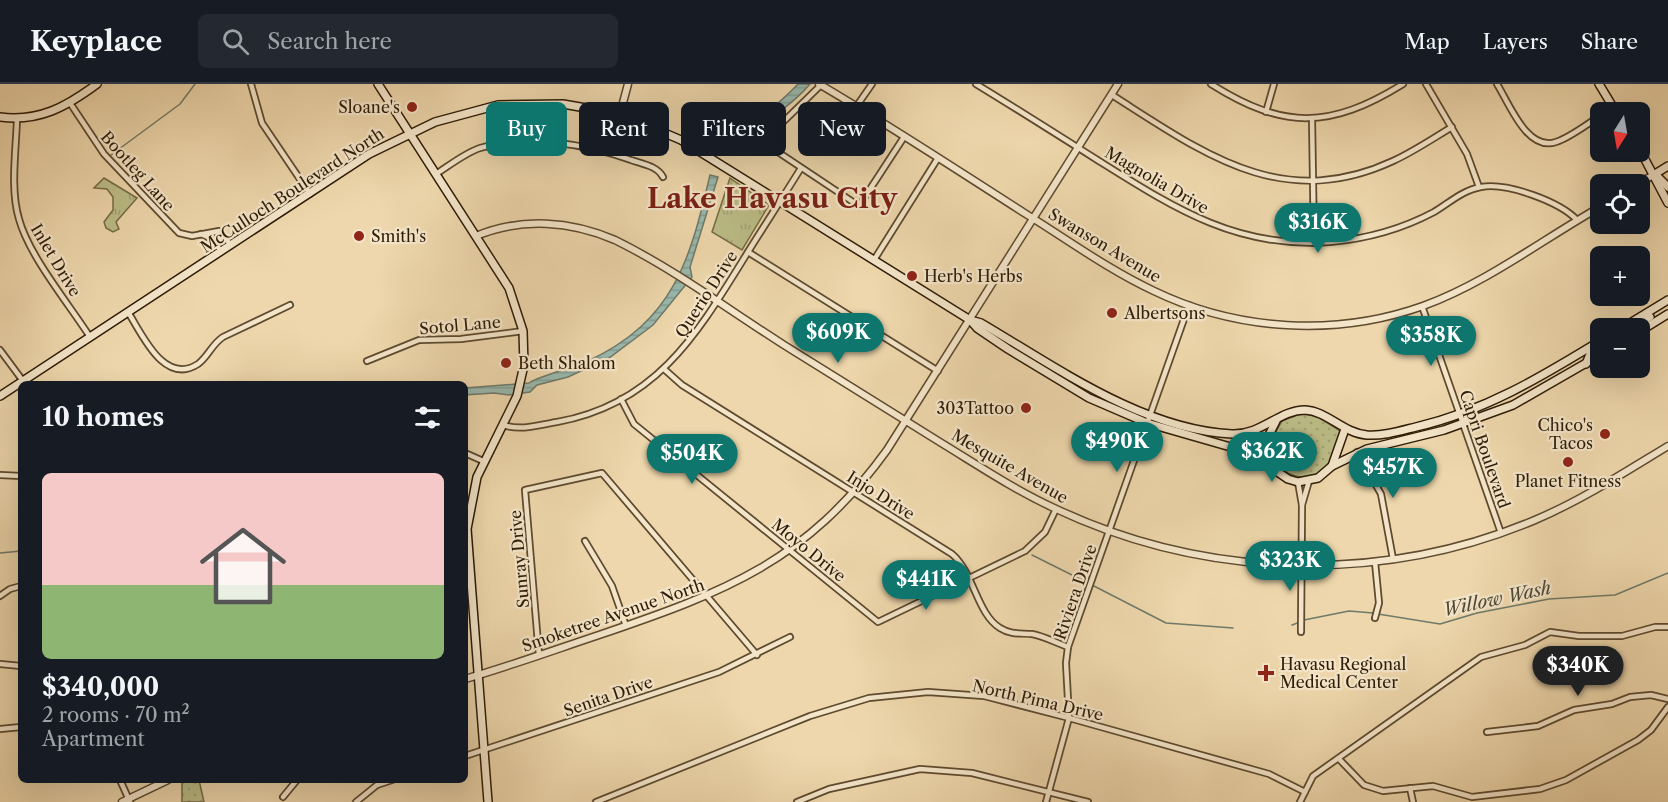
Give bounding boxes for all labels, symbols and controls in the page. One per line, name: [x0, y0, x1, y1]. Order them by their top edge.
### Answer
search box: [198, 14, 618, 68]
text: Keyplace: [30, 24, 162, 58]
icon: search: [219, 25, 252, 58]
text: Search here: [267, 28, 392, 55]
text: Map: [1405, 29, 1450, 54]
text: Layers: [1483, 29, 1548, 54]
text: Share: [1581, 29, 1638, 54]
place label: Sloane's: [338, 97, 400, 117]
marker: Sloane's: [405, 100, 419, 114]
chip: Buy: [486, 102, 567, 156]
chip: Rent: [579, 102, 669, 156]
chip: Filters: [681, 102, 786, 156]
chip: New: [798, 102, 886, 156]
north arrow: [1590, 102, 1650, 162]
map controls: [1590, 102, 1650, 378]
street label: McCulloch Boulevard North: [196, 123, 388, 257]
street label: Bootleg Lane: [97, 127, 179, 215]
street label: Magnolia Drive: [1102, 142, 1212, 218]
button: locate: [1590, 174, 1650, 234]
district label: Lake Havasu City: [647, 181, 898, 215]
street label: Swanson Avenue: [1045, 203, 1165, 287]
pin: $316K: [1276, 203, 1360, 254]
text: $316K: [1288, 210, 1348, 234]
street label: Inlet Drive: [27, 220, 86, 300]
place label: Smith's: [371, 226, 426, 246]
marker: Smith's: [352, 229, 366, 243]
button: +: [1590, 246, 1650, 306]
street label: Querio Drive: [671, 247, 741, 341]
place label: Herb's Herbs: [924, 266, 1023, 286]
marker: Herb's Herbs: [905, 269, 919, 283]
place label: Albertsons: [1123, 303, 1205, 323]
marker: Albertsons: [1105, 306, 1119, 320]
street label: Sotol Lane: [418, 311, 502, 339]
pin: $609K: [796, 313, 880, 364]
pin: $358K: [1389, 316, 1473, 367]
button: −: [1590, 318, 1650, 378]
text: $609K: [806, 320, 870, 344]
text: $358K: [1400, 323, 1462, 347]
place label: Beth Shalom: [518, 353, 616, 373]
marker: Beth Shalom: [499, 356, 513, 370]
street label: Capri Boulevard: [1455, 387, 1515, 511]
place label: 303Tattoo: [936, 398, 1014, 418]
text: 10 homes: [42, 401, 164, 433]
icon: filters: [411, 401, 444, 434]
marker: 303Tattoo: [1019, 401, 1033, 415]
place label: Chico's Tacos: [1538, 415, 1593, 453]
pin: $490K: [1075, 422, 1159, 473]
street label: Mesquite Avenue: [948, 425, 1072, 507]
marker: Chico's Tacos: [1598, 427, 1612, 441]
text: $490K: [1085, 429, 1149, 453]
pin: $362K: [1230, 432, 1314, 483]
pin: $504K: [650, 434, 734, 485]
text: $362K: [1241, 439, 1303, 463]
text: $504K: [661, 441, 723, 465]
pin: $457K: [1351, 448, 1435, 499]
text: $457K: [1363, 455, 1423, 479]
marker: Planet Fitness: [1561, 455, 1575, 469]
street label: Injo Drive: [843, 466, 919, 524]
place label: Planet Fitness: [1515, 471, 1621, 491]
street label: Sunray Drive: [505, 509, 533, 609]
icon: home: [189, 512, 297, 620]
street label: Moyo Drive: [768, 514, 850, 586]
pin: $323K: [1248, 541, 1332, 592]
street label: Riviera Drive: [1049, 542, 1101, 642]
text: $323K: [1259, 548, 1321, 572]
pin: $441K: [884, 560, 968, 611]
text: $441K: [896, 567, 956, 591]
street label: Smoketree Avenue North: [519, 574, 707, 656]
water label: Willow Wash: [1441, 577, 1553, 621]
pin: $340K: [1536, 646, 1620, 697]
text: $340K: [1546, 653, 1610, 677]
place label: Havasu Regional Medical Center: [1280, 654, 1406, 692]
marker: Havasu Regional Medical Center: [1257, 664, 1275, 682]
text: $340,000: [42, 671, 159, 703]
street label: Senita Drive: [561, 671, 655, 721]
street label: North Pima Drive: [971, 675, 1105, 725]
text: 2 rooms · 70 m²: [42, 703, 190, 727]
text: Apartment: [42, 727, 145, 751]

